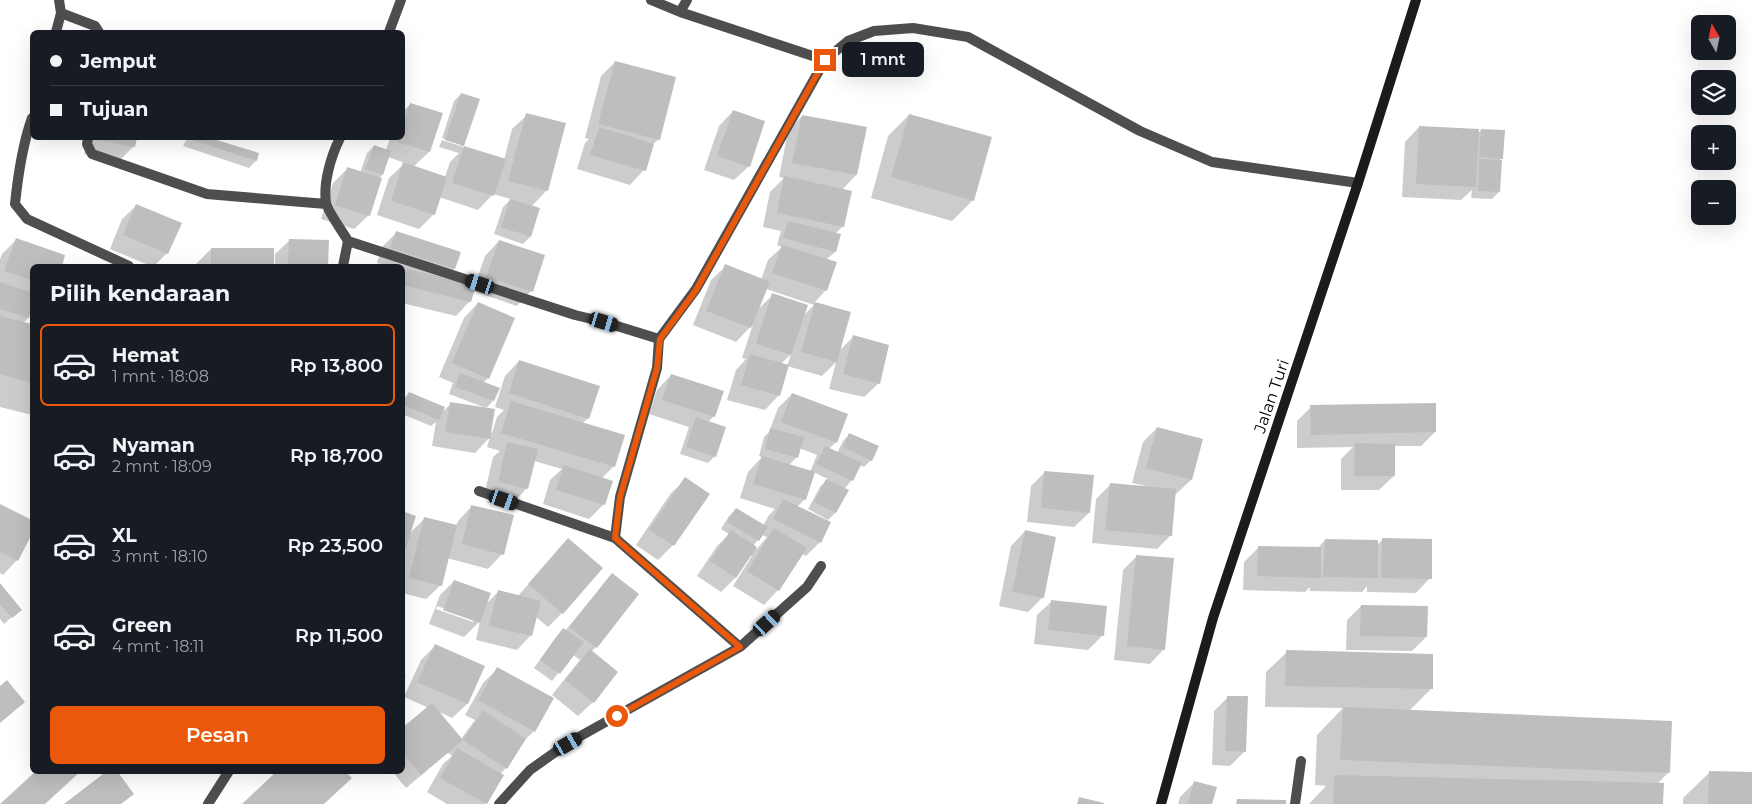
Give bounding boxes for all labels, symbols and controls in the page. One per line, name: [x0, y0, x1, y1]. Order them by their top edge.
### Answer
north arrow: [1691, 15, 1736, 60]
map controls: [1691, 15, 1736, 225]
callout: 1 mnt: [842, 42, 925, 78]
route end: [814, 49, 836, 71]
text: Jemput: [80, 50, 157, 73]
text: 1 mnt: [860, 50, 906, 69]
button: layers: [1691, 70, 1736, 115]
text: Tujuan: [80, 98, 148, 121]
button: +: [1691, 125, 1736, 170]
button: −: [1691, 180, 1736, 225]
car: [463, 272, 496, 296]
text: Pilih kendaraan: [50, 280, 230, 307]
car: [587, 310, 620, 334]
icon: car: [52, 343, 97, 388]
text: Hemat: [112, 344, 179, 367]
text: Rp 13,800: [290, 354, 383, 377]
street label: Jalan Turi: [1250, 357, 1293, 436]
text: 1 mnt · 18:08: [112, 367, 209, 386]
icon: car: [52, 433, 97, 478]
text: Nyaman: [112, 434, 195, 457]
text: Rp 18,700: [290, 444, 383, 467]
text: 2 mnt · 18:09: [112, 457, 212, 476]
car: [487, 488, 520, 512]
icon: car: [52, 523, 97, 568]
text: XL: [112, 524, 137, 547]
text: Rp 23,500: [287, 534, 383, 557]
text: 3 mnt · 18:10: [112, 547, 208, 566]
car: [750, 607, 783, 639]
icon: car: [52, 613, 97, 658]
text: Green: [112, 614, 172, 637]
text: Rp 11,500: [295, 624, 383, 647]
text: 4 mnt · 18:11: [112, 637, 204, 656]
route start: [606, 705, 628, 727]
button: Pesan: [50, 706, 385, 764]
car: [551, 730, 584, 758]

